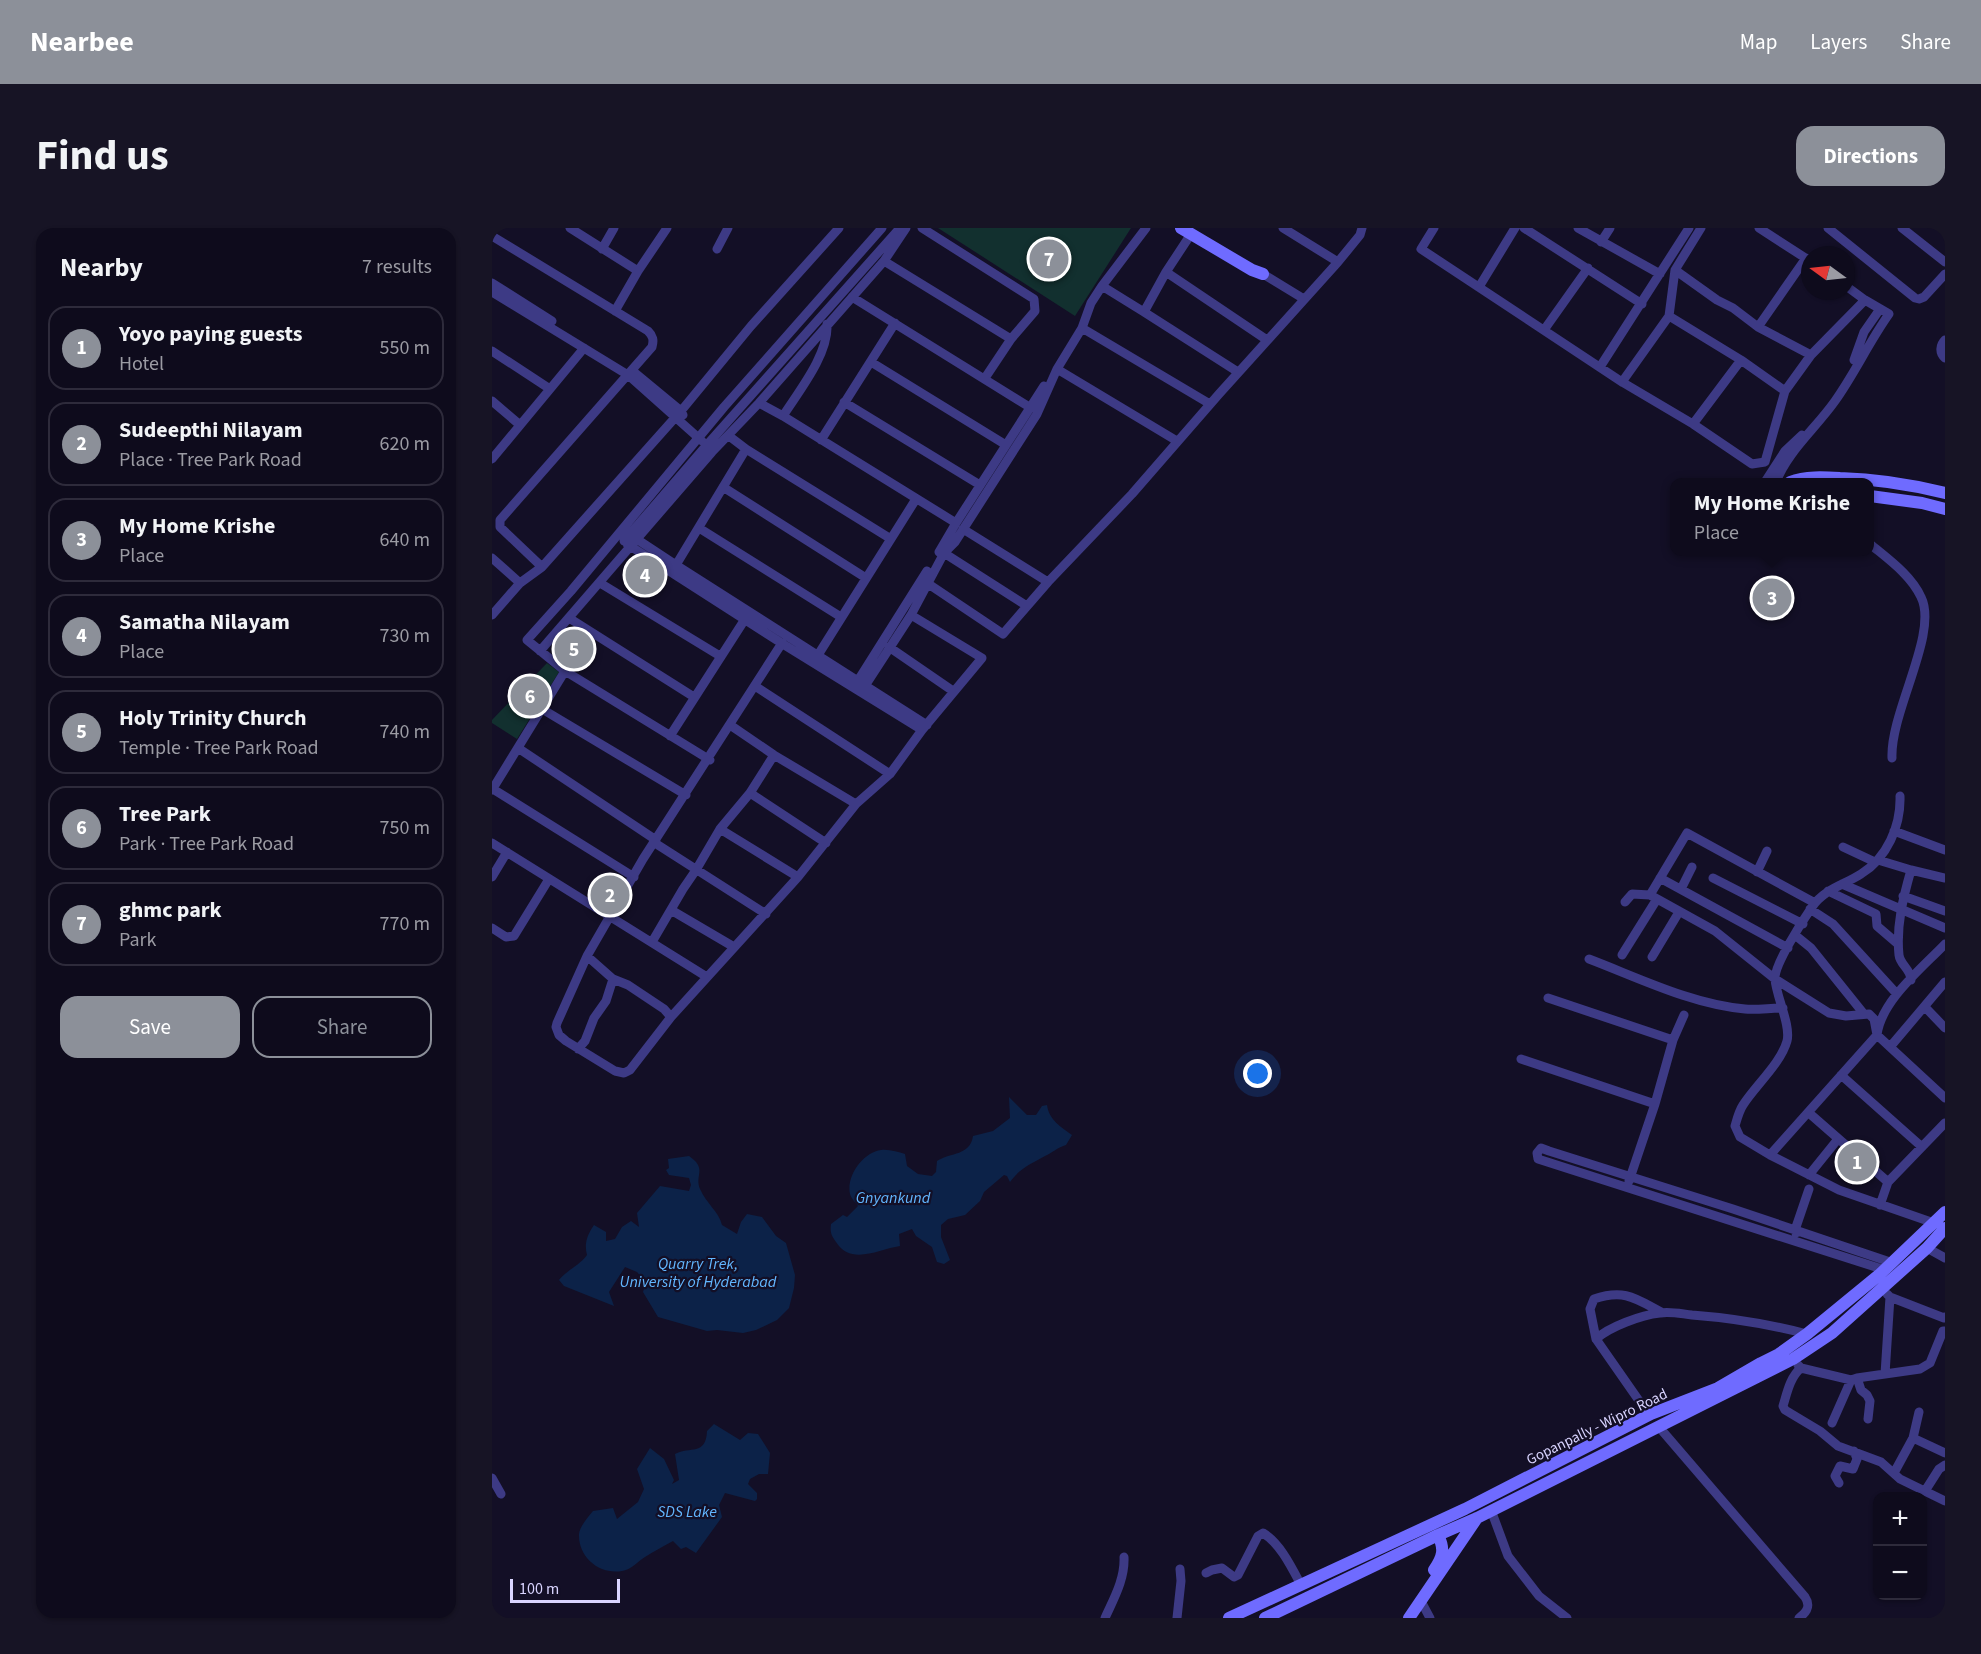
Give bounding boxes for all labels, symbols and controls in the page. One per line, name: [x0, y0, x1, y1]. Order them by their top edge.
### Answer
text: Nearbee: [30, 22, 134, 62]
text: Map: [1740, 27, 1777, 57]
text: Layers: [1810, 27, 1867, 57]
text: Share: [1900, 27, 1951, 57]
text: Find us: [36, 126, 169, 186]
button: Directions: [1796, 126, 1945, 186]
pin: 7: [1030, 237, 1068, 282]
north arrow: [1801, 246, 1855, 300]
text: Nearby: [60, 249, 143, 286]
text: 7 results: [362, 253, 432, 281]
text: Yoyo paying guests: [119, 318, 302, 350]
text: 1: [76, 334, 87, 362]
text: 550 m: [380, 334, 430, 362]
text: Hotel: [119, 350, 164, 378]
text: Sudeepthi Nilayam: [119, 414, 303, 446]
text: 2: [76, 430, 87, 458]
text: 620 m: [380, 430, 430, 458]
text: Place · Tree Park Road: [119, 446, 302, 474]
popup: [1670, 478, 1874, 556]
text: My Home Krishe: [1694, 487, 1850, 519]
text: My Home Krishe: [119, 510, 275, 542]
text: Place: [1694, 519, 1739, 547]
text: 3: [76, 526, 87, 554]
text: 640 m: [380, 526, 430, 554]
text: Place: [119, 542, 164, 570]
pin: 4: [626, 552, 664, 598]
pin: 3: [1752, 576, 1792, 620]
text: Samatha Nilayam: [119, 606, 290, 638]
text: 4: [76, 622, 87, 650]
text: 730 m: [380, 622, 430, 650]
pin: 5: [554, 626, 593, 672]
text: Place: [119, 638, 164, 666]
pin: 6: [510, 674, 549, 718]
text: Holy Trinity Church: [119, 702, 307, 734]
text: 5: [76, 718, 87, 746]
text: 740 m: [380, 718, 430, 746]
text: Temple · Tree Park Road: [119, 734, 319, 762]
text: Tree Park: [119, 798, 211, 830]
text: 6: [76, 814, 87, 842]
text: 750 m: [380, 814, 430, 842]
text: Park · Tree Park Road: [119, 830, 294, 858]
pin: 2: [590, 872, 630, 918]
text: ghmc park: [119, 894, 222, 926]
text: 7: [76, 910, 87, 938]
text: 770 m: [380, 910, 430, 938]
text: Park: [119, 926, 156, 954]
button: Save: [60, 996, 240, 1058]
button: Share: [252, 996, 432, 1058]
your location: [1243, 1059, 1272, 1088]
pin: 1: [1838, 1140, 1876, 1184]
water label: Gnyankund: [856, 1187, 931, 1209]
water label: Quarry Trek, University of Hyderabad: [620, 1253, 777, 1293]
street label: Gopanpally - Wipro Road: [1523, 1384, 1671, 1470]
map controls: [1873, 1492, 1927, 1600]
button: +: [1873, 1492, 1927, 1546]
water label: SDS Lake: [657, 1501, 717, 1523]
button: −: [1873, 1546, 1927, 1600]
scale bar: [510, 1576, 620, 1604]
text: 100 m: [519, 1578, 559, 1600]

